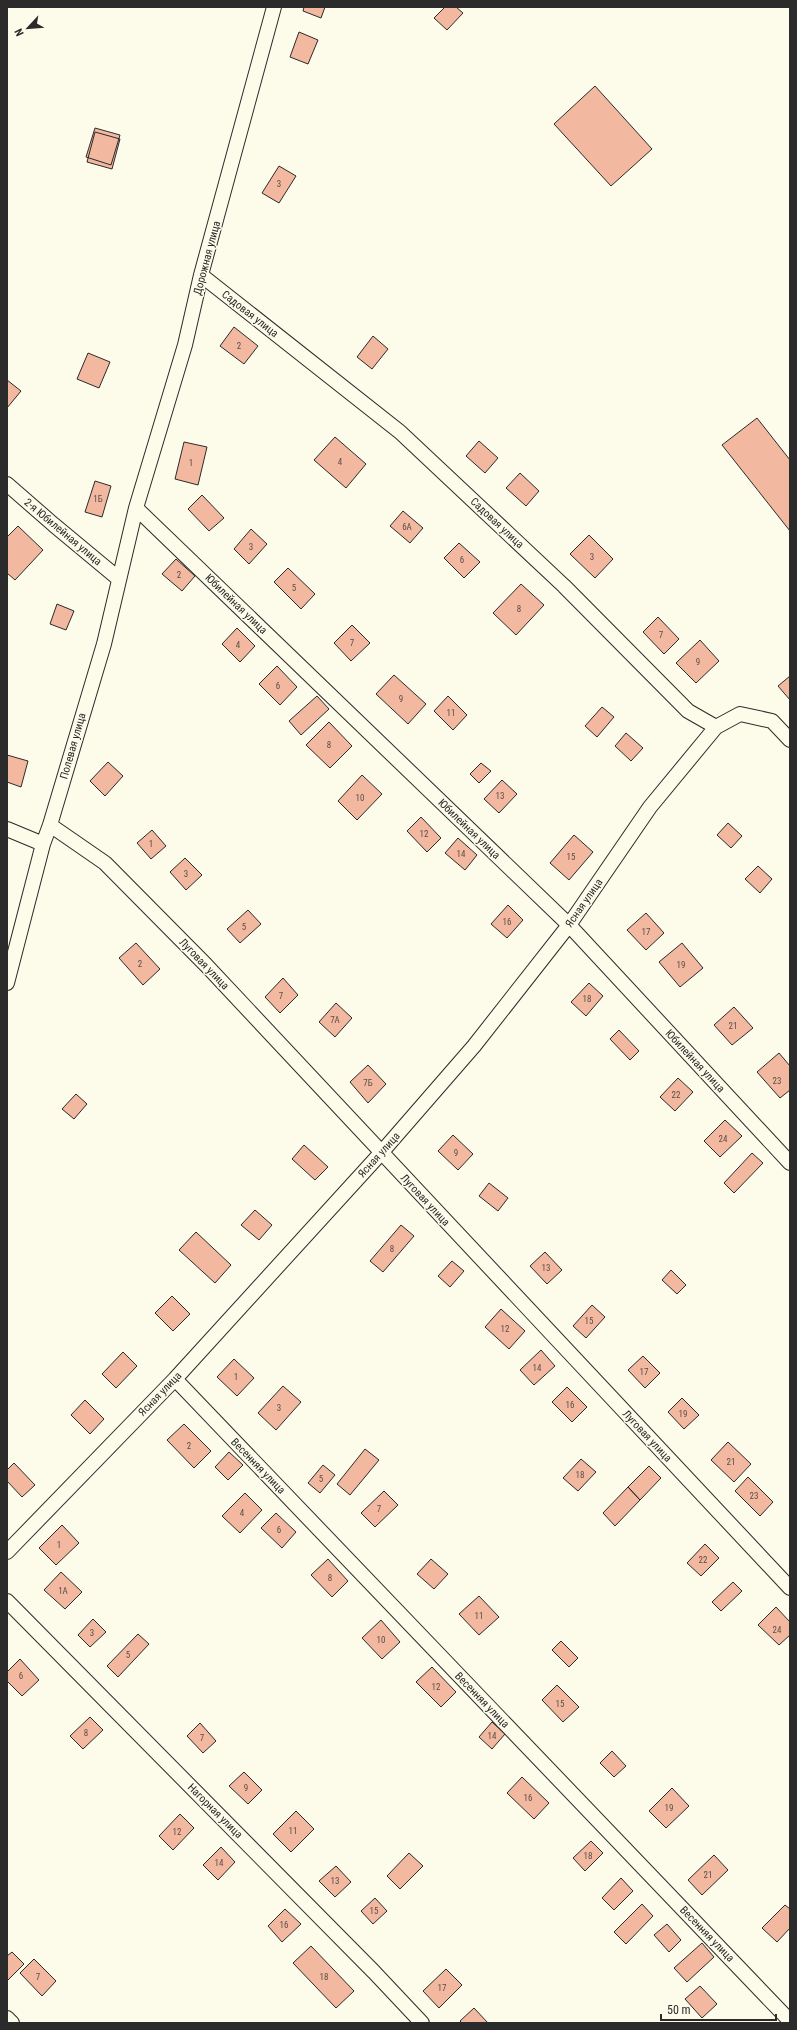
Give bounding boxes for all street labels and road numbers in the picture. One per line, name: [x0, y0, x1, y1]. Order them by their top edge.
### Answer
street label: Дорожная улица: [191, 220, 223, 296]
street label: Садовая улица: [219, 288, 281, 340]
street label: Садовая улица: [468, 495, 526, 551]
street label: 2-я Юбилейная улица: [22, 496, 104, 568]
street label: Юбилейная улица: [202, 571, 270, 637]
street label: Полевая улица: [57, 711, 89, 781]
street label: Юбилейная улица: [435, 796, 503, 862]
street label: Ясная улица: [562, 876, 606, 930]
street label: Луговая улица: [176, 936, 232, 992]
street label: Юбилейная улица: [663, 1027, 727, 1095]
street label: Ясная улица: [355, 1130, 403, 1180]
street label: Луговая улица: [398, 1171, 452, 1229]
street label: Ясная улица: [136, 1369, 184, 1419]
street label: Луговая улица: [620, 1407, 674, 1465]
street label: Весенняя улица: [228, 1435, 288, 1497]
street label: Весенняя улица: [452, 1669, 512, 1731]
street label: Нагорная улица: [185, 1781, 245, 1841]
street label: Весенняя улица: [677, 1903, 737, 1965]

